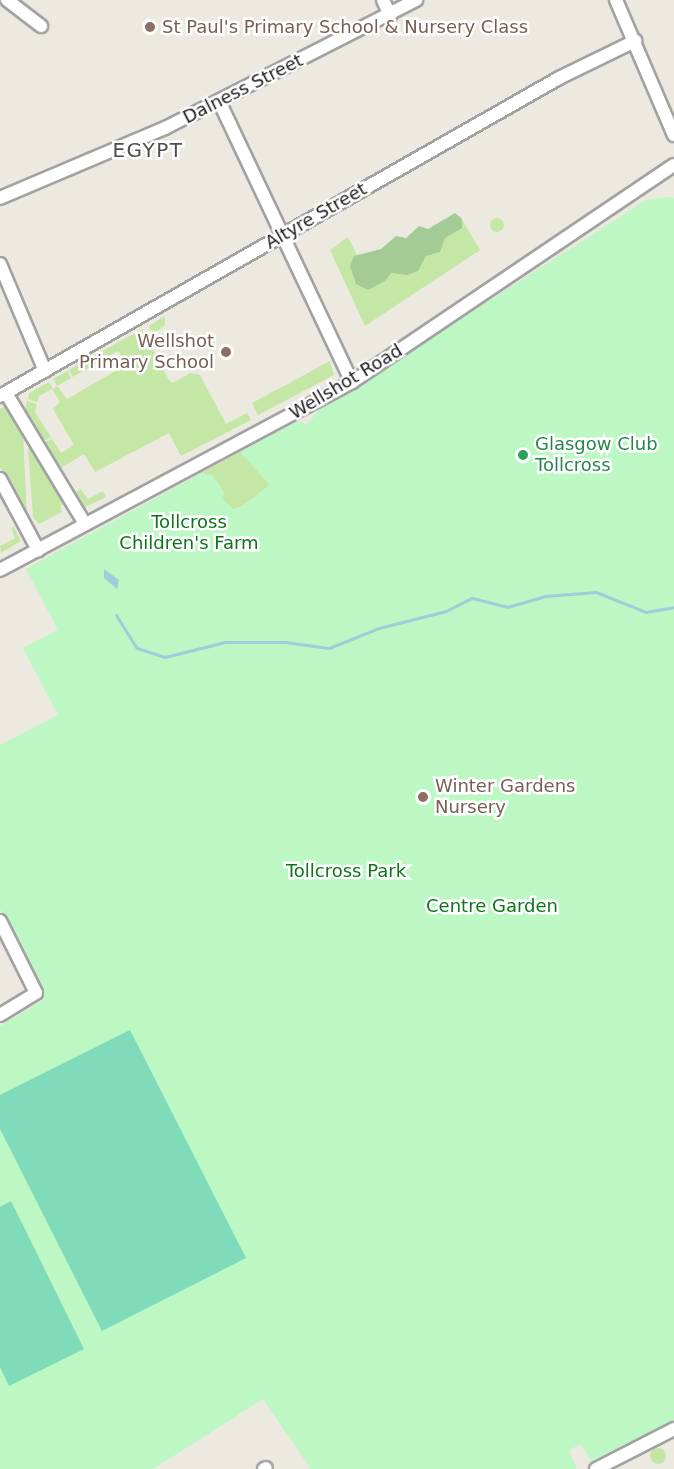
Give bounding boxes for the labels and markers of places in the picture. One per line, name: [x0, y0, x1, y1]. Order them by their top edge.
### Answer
place label: St Paul's Primary School & Nursery Class: [162, 16, 528, 38]
marker: St Paul's Primary School & Nursery Class: [143, 20, 157, 34]
place label: Wellshot Primary School: [79, 331, 214, 374]
marker: Wellshot Primary School: [219, 345, 233, 359]
place label: Glasgow Club Tollcross: [535, 434, 658, 476]
marker: Glasgow Club Tollcross: [516, 448, 530, 462]
place label: Winter Gardens Nursery: [435, 776, 575, 818]
marker: Winter Gardens Nursery: [416, 790, 430, 804]

